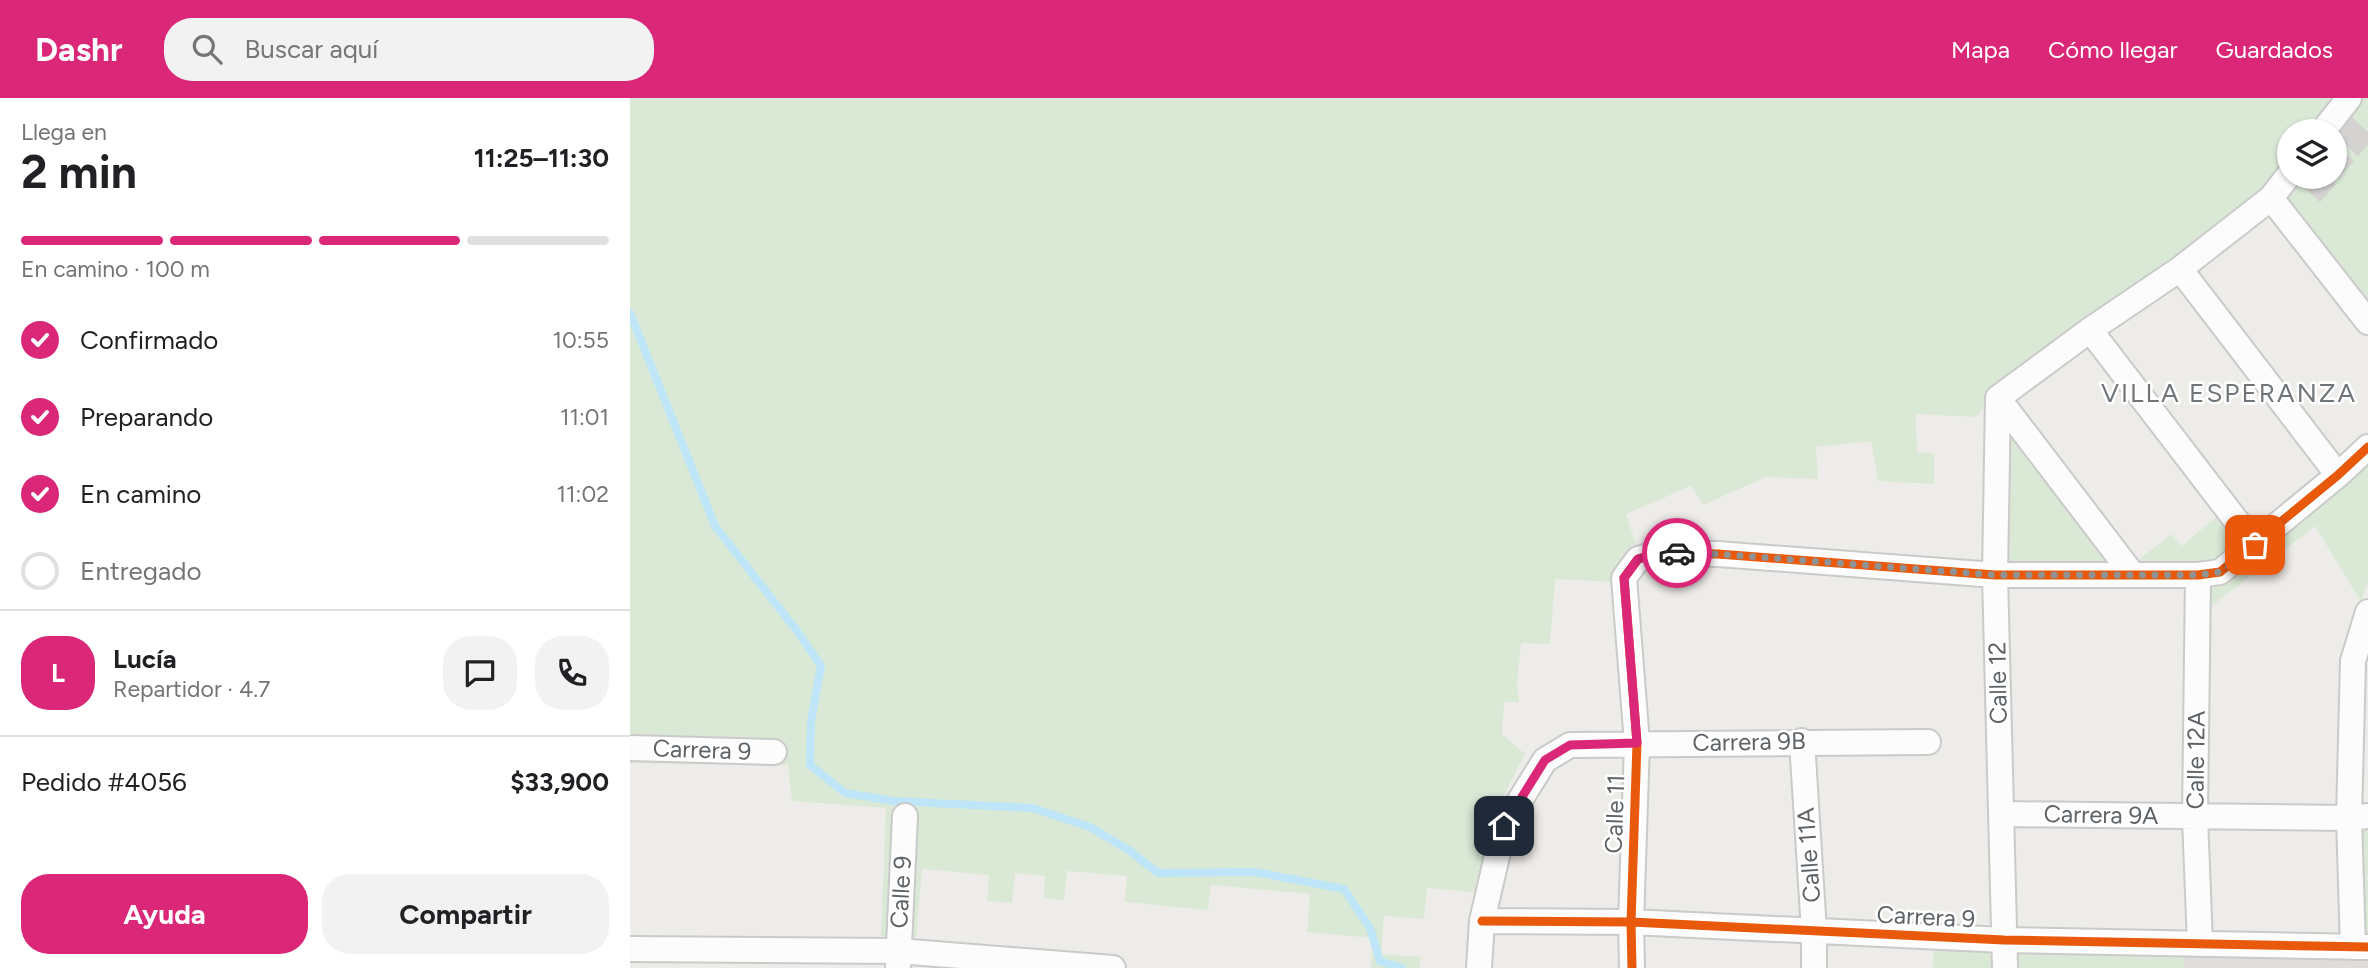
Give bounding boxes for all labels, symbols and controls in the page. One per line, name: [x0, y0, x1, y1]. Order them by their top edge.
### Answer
search box: [164, 18, 654, 81]
text: Dashr: [35, 30, 122, 69]
icon: search: [188, 30, 226, 68]
text: Buscar aquí: [244, 33, 378, 65]
text: Mapa: [1951, 35, 2010, 64]
text: Cómo llegar: [2048, 35, 2178, 64]
text: Guardados: [2216, 35, 2333, 64]
text: Llega en: [21, 118, 107, 146]
map controls: [2277, 119, 2347, 189]
button: layers: [2277, 119, 2347, 189]
text: 11:25–11:30: [474, 142, 609, 174]
text: 2 min: [21, 144, 137, 200]
text: En camino · 100 m: [21, 255, 210, 283]
icon: check: [21, 321, 59, 359]
text: Confirmado: [80, 324, 218, 356]
text: 10:55: [552, 326, 609, 354]
district label: VILLA ESPERANZA: [2101, 377, 2357, 409]
icon: check: [21, 398, 59, 436]
text: Preparando: [80, 401, 213, 433]
text: 11:01: [560, 403, 609, 431]
icon: check: [21, 475, 59, 513]
text: En camino: [80, 478, 201, 510]
text: 11:02: [557, 480, 609, 508]
pin: [2225, 515, 2285, 575]
courier: [1642, 518, 1712, 588]
icon: bag: [2236, 526, 2274, 564]
icon: car: [1658, 534, 1696, 572]
text: Entregado: [80, 555, 202, 587]
button: chat: [443, 636, 517, 710]
button: phone: [535, 636, 609, 710]
street label: Calle 12: [1982, 642, 2013, 724]
text: Lucía: [113, 643, 177, 675]
text: L: [51, 657, 65, 689]
text: Repartidor · 4.7: [113, 675, 270, 703]
street label: Calle 12A: [2180, 710, 2211, 810]
street label: Carrera 9B: [1692, 726, 1806, 757]
street label: Carrera 9: [652, 733, 752, 766]
text: Pedido #4056: [21, 766, 187, 798]
text: $33,900: [510, 766, 609, 798]
street label: Calle 11: [1599, 774, 1630, 854]
pin: [1474, 796, 1534, 856]
street label: Carrera 9A: [2043, 799, 2159, 830]
street label: Calle 11A: [1791, 806, 1826, 904]
icon: home: [1485, 807, 1523, 845]
street label: Calle 9: [884, 855, 917, 929]
button: Ayuda: [21, 874, 308, 954]
button: Compartir: [322, 874, 609, 954]
street label: Carrera 9: [1876, 899, 1976, 934]

